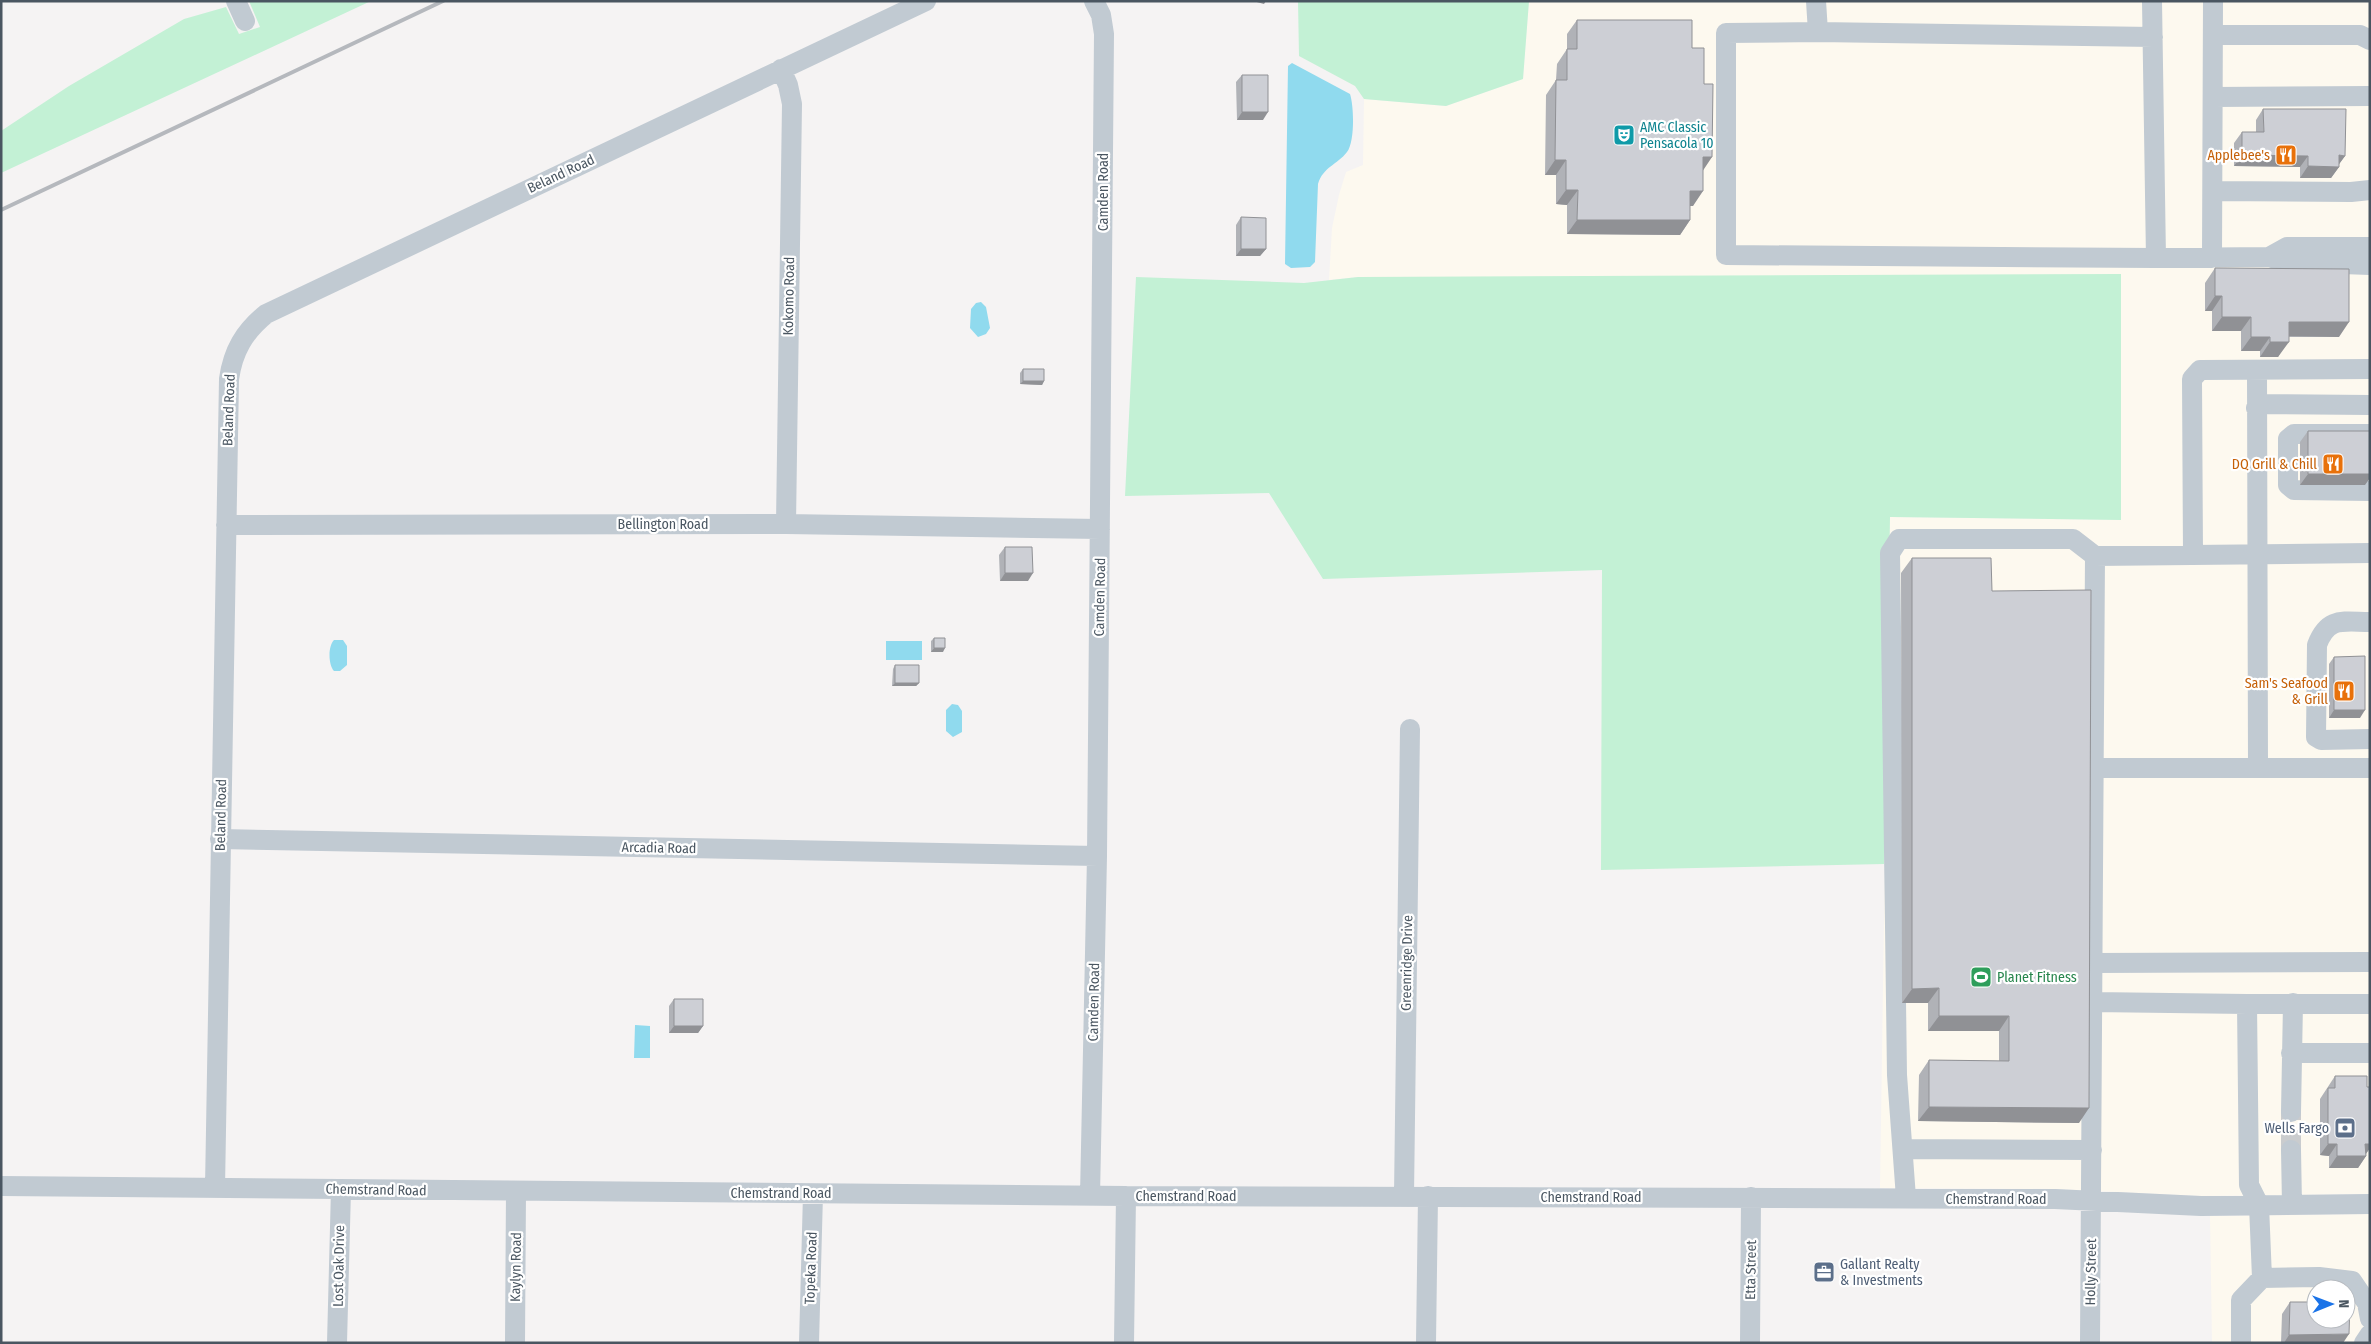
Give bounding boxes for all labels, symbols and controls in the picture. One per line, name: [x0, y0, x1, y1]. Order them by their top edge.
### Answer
place label: AMC Classic Pensacola 10: [1640, 119, 1714, 152]
theatre icon: AMC Classic Pensacola 10: [1612, 123, 1636, 147]
restaurant icon: Applebee's: [2274, 143, 2298, 167]
place label: Applebee's: [2207, 147, 2270, 164]
street label: Beland Road: [525, 151, 597, 197]
street label: Camden Road: [1095, 153, 1112, 231]
street label: Kokomo Road: [780, 256, 798, 336]
street label: Beland Road: [219, 374, 239, 446]
restaurant icon: DQ Grill & Chill: [2321, 452, 2345, 476]
place label: DQ Grill & Chill: [2232, 456, 2317, 473]
street label: Bellington Road: [618, 516, 708, 533]
street label: Camden Road: [1091, 557, 1109, 637]
place label: Sam's Seafood & Grill: [2245, 675, 2328, 708]
restaurant icon: Sam's Seafood & Grill: [2332, 679, 2356, 703]
street label: Beland Road: [212, 779, 230, 851]
street label: Arcadia Road: [621, 839, 697, 857]
street label: Greenridge Drive: [1398, 915, 1416, 1011]
street label: Camden Road: [1085, 962, 1103, 1042]
sports icon: Planet Fitness: [1969, 965, 1993, 989]
place label: Planet Fitness: [1997, 969, 2077, 986]
bank icon: Wells Fargo: [2333, 1116, 2357, 1140]
place label: Wells Fargo: [2265, 1120, 2329, 1137]
street label: Chemstrand Road: [325, 1181, 427, 1199]
street label: Chemstrand Road: [730, 1185, 832, 1202]
street label: Chemstrand Road: [1135, 1188, 1237, 1205]
street label: Chemstrand Road: [1540, 1189, 1642, 1206]
street label: Chemstrand Road: [1945, 1191, 2047, 1208]
street label: Lost Oak Drive: [330, 1225, 348, 1307]
street label: Topeka Road: [801, 1231, 821, 1305]
street label: Kaylyn Road: [507, 1232, 525, 1302]
street label: Holly Street: [2082, 1238, 2100, 1306]
street label: Etta Street: [1742, 1239, 1760, 1300]
place label: Gallant Realty & Investments: [1840, 1256, 1923, 1289]
office icon: Gallant Realty & Investments: [1812, 1260, 1836, 1284]
north arrow: [2306, 1279, 2356, 1329]
text: N: [2335, 1299, 2352, 1308]

